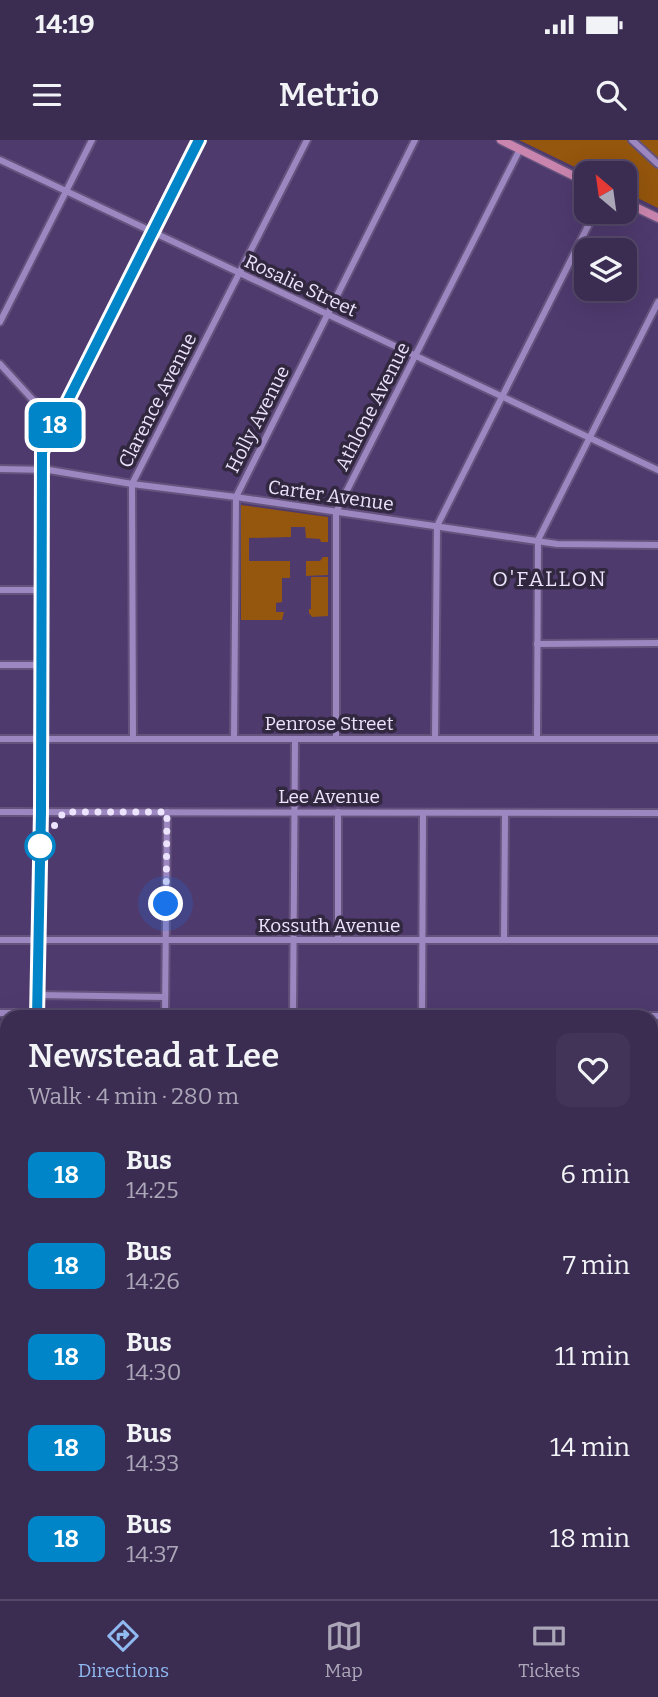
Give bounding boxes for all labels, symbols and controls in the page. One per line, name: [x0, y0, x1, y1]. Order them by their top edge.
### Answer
text: 14:19: [35, 9, 95, 40]
icon: menu: [28, 76, 66, 114]
text: Metrio: [279, 76, 379, 114]
icon: search: [592, 76, 630, 114]
north arrow: [574, 161, 637, 224]
map controls: [574, 161, 637, 301]
button: layers: [574, 238, 637, 301]
street label: Rosalie Street: [241, 249, 361, 322]
street label: Clarence Avenue: [114, 329, 201, 471]
street label: Athlone Avenue: [330, 338, 415, 474]
street label: Holly Avenue: [221, 362, 294, 477]
line badge: 18: [23, 402, 86, 448]
text: 18: [43, 411, 67, 439]
street label: Carter Avenue: [267, 475, 395, 516]
district label: O'FALLON: [492, 566, 608, 592]
street label: Penrose Street: [264, 712, 394, 735]
street label: Lee Avenue: [278, 785, 380, 808]
unlabelled marker: [25, 831, 55, 861]
your location: [148, 886, 183, 921]
street label: Kossuth Avenue: [258, 914, 400, 937]
button: heart: [556, 1033, 630, 1107]
text: Newstead at Lee: [28, 1036, 279, 1076]
text: Walk · 4 min · 280 m: [28, 1082, 239, 1110]
text: Bus: [126, 1145, 172, 1176]
text: 6 min: [561, 1159, 630, 1190]
text: 18: [54, 1161, 79, 1189]
text: 14:25: [126, 1176, 178, 1204]
text: Bus: [126, 1236, 172, 1267]
text: 7 min: [563, 1250, 630, 1281]
text: 18: [54, 1252, 79, 1280]
text: 14:26: [126, 1267, 180, 1295]
text: Bus: [126, 1327, 172, 1358]
text: 11 min: [555, 1341, 630, 1372]
text: 18: [54, 1343, 79, 1371]
text: 14:30: [126, 1358, 181, 1386]
text: Bus: [126, 1418, 172, 1449]
text: 14 min: [550, 1432, 630, 1463]
text: 18: [54, 1434, 79, 1462]
text: 14:33: [126, 1449, 179, 1477]
text: Bus: [126, 1509, 172, 1540]
text: 18 min: [550, 1523, 630, 1554]
text: 18: [54, 1525, 79, 1553]
text: 14:37: [126, 1540, 178, 1568]
tab: Directions: [78, 1617, 169, 1682]
tab: Map: [325, 1617, 363, 1682]
tab: Tickets: [518, 1617, 580, 1682]

